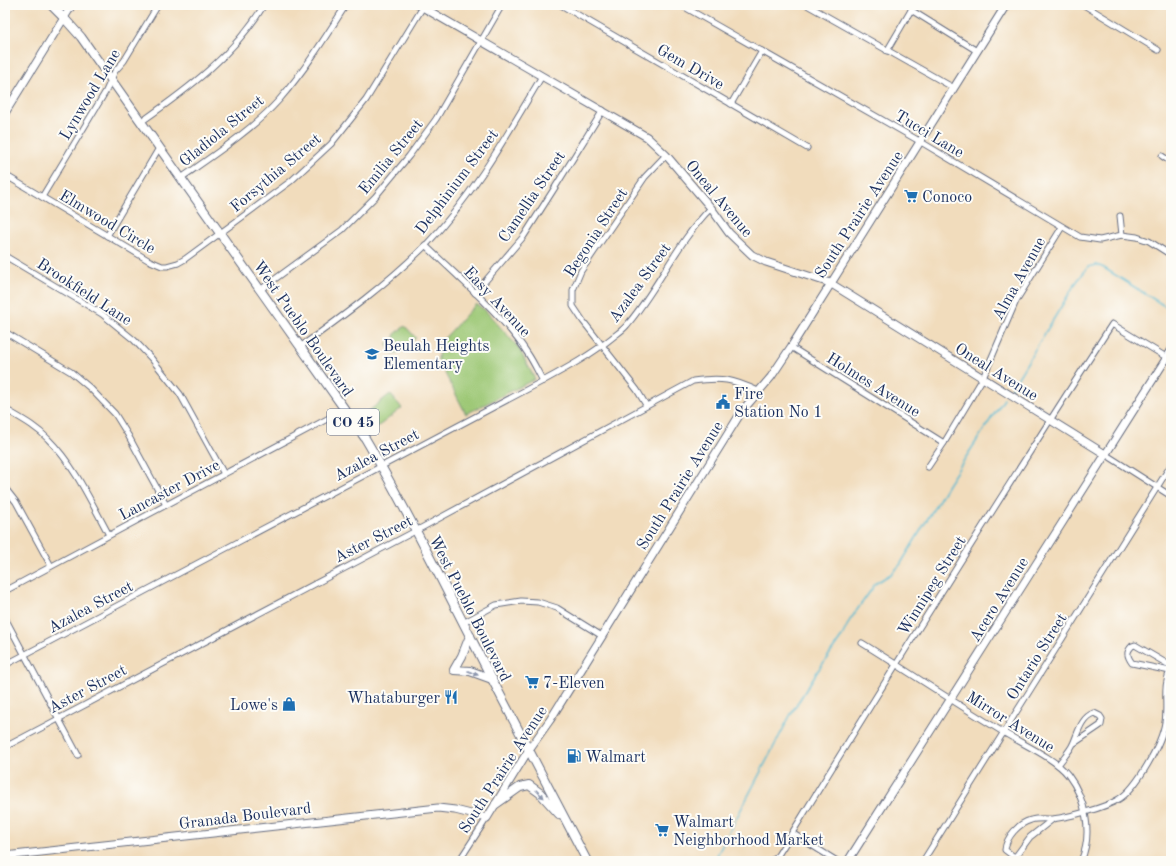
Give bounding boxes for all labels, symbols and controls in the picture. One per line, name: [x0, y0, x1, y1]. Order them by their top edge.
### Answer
street label: Gem Drive: [654, 42, 726, 93]
street label: Lynwood Lane: [57, 47, 124, 143]
street label: Gladiola Street: [177, 93, 268, 170]
street label: Tucci Lane: [892, 108, 966, 161]
street label: Emilia Street: [357, 116, 427, 198]
street label: Delphinium Street: [413, 127, 502, 238]
street label: Forsythia Street: [228, 131, 325, 216]
street label: Camellia Street: [496, 148, 569, 246]
street label: South Prairie Avenue: [813, 149, 907, 282]
street label: Oneal Avenue: [682, 158, 755, 241]
street label: Begonia Street: [562, 185, 632, 281]
street label: Elmwood Circle: [56, 188, 158, 258]
supermarket icon: Conoco: [903, 188, 919, 204]
place label: Conoco: [922, 190, 972, 206]
street label: Alma Avenue: [990, 235, 1049, 323]
street label: Azalea Street: [607, 240, 675, 326]
street label: Brookfield Lane: [34, 256, 134, 329]
street label: West Pueblo Boulevard: [249, 258, 355, 400]
street label: Easy Avenue: [460, 264, 533, 341]
place label: Beulah Heights Elementary: [383, 339, 490, 373]
street label: Oneal Avenue: [952, 341, 1040, 405]
school or university icon: Beulah Heights Elementary: [364, 346, 380, 362]
street label: Holmes Avenue: [823, 351, 923, 421]
place label: Fire Station No 1: [734, 387, 822, 421]
public building icon: Fire Station No 1: [715, 394, 731, 410]
road number: CO 45: [327, 409, 379, 435]
street label: South Prairie Avenue: [635, 419, 727, 553]
street label: Azalea Street: [332, 427, 422, 485]
street label: Lancaster Drive: [117, 458, 223, 524]
street label: Aster Street: [332, 513, 416, 566]
street label: West Pueblo Boulevard: [425, 533, 513, 685]
street label: Winnipeg Street: [896, 533, 970, 638]
street label: Acero Avenue: [967, 555, 1032, 645]
street label: Azalea Street: [46, 579, 136, 637]
street label: Ontario Street: [1005, 610, 1071, 703]
street label: Aster Street: [46, 662, 130, 717]
one-way arrow: [468, 670, 480, 676]
supermarket icon: 7-Eleven: [524, 674, 540, 690]
place label: 7-Eleven: [543, 676, 605, 692]
restaurant icon: Whataburger: [443, 689, 459, 705]
street label: Mirror Avenue: [963, 689, 1057, 756]
place label: Whataburger: [347, 691, 440, 707]
shop icon: Lowe's: [281, 696, 297, 712]
place label: Lowe's: [230, 698, 278, 714]
street label: South Prairie Avenue: [457, 704, 551, 837]
fuel station icon: Walmart: [566, 748, 582, 764]
place label: Walmart: [585, 750, 646, 766]
one-way arrow: [535, 789, 545, 799]
street label: Granada Boulevard: [178, 801, 312, 833]
place label: Walmart Neighborhood Market: [673, 815, 824, 849]
supermarket icon: Walmart Neighborhood Market: [654, 822, 670, 838]

